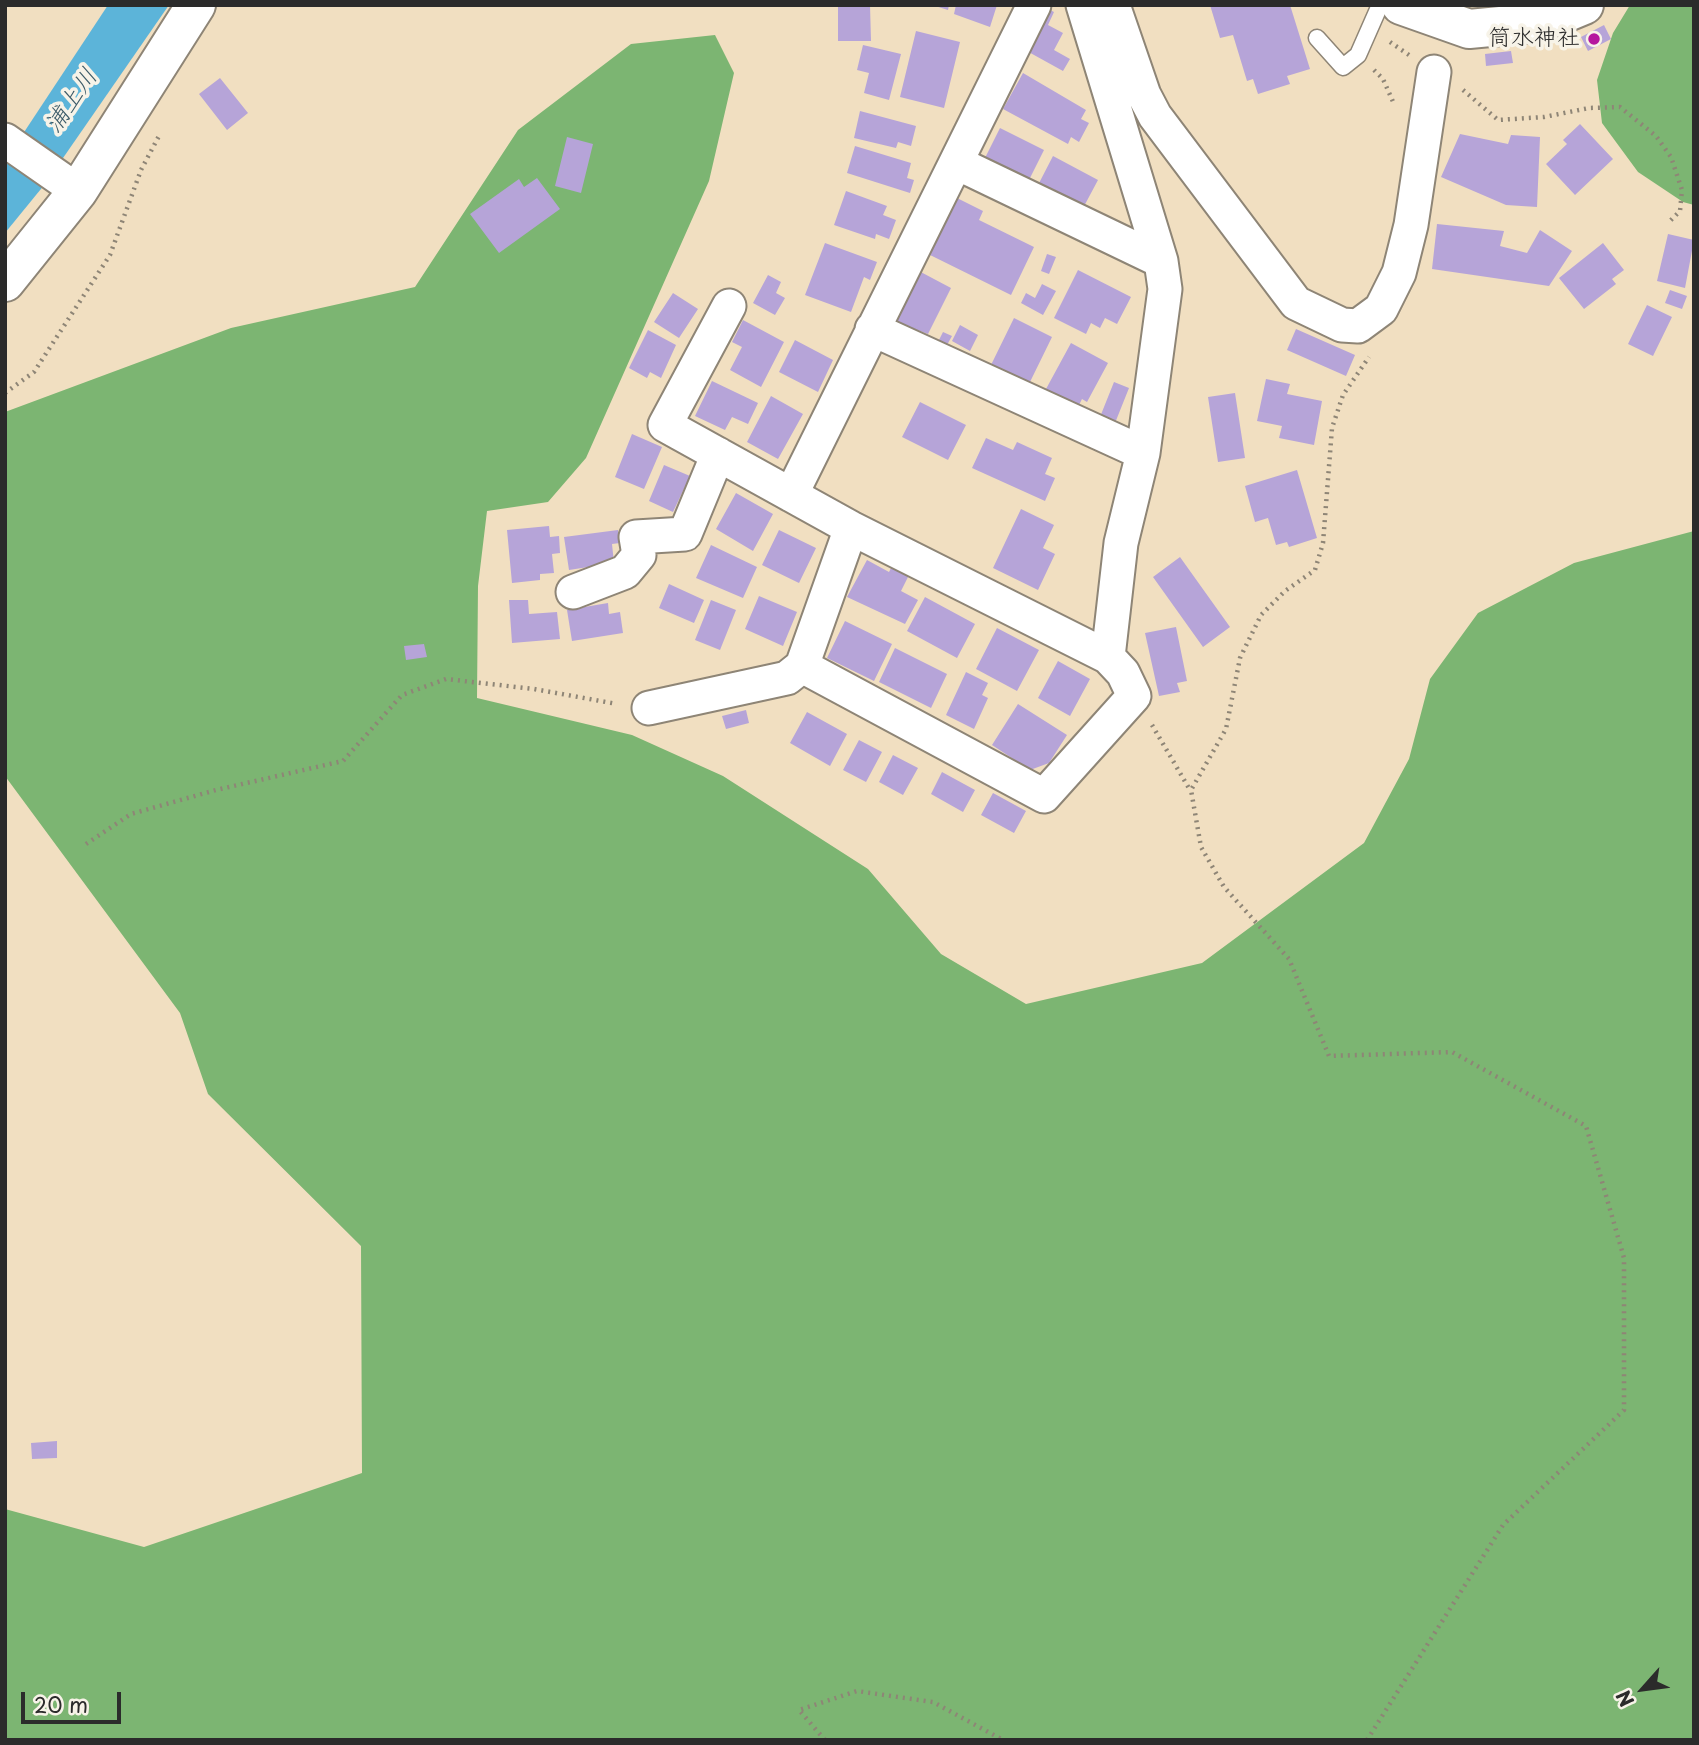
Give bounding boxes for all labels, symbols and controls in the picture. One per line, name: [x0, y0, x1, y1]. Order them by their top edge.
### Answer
place label: 筒水神社: [1488, 25, 1580, 53]
marker: 筒水神社: [1586, 31, 1602, 47]
water label: 浦上川: [40, 63, 104, 139]
north arrow: [1608, 1654, 1678, 1724]
scale bar: [24, 1678, 124, 1722]
text: N: [1609, 1686, 1640, 1712]
text: 20 m: [34, 1688, 88, 1720]

